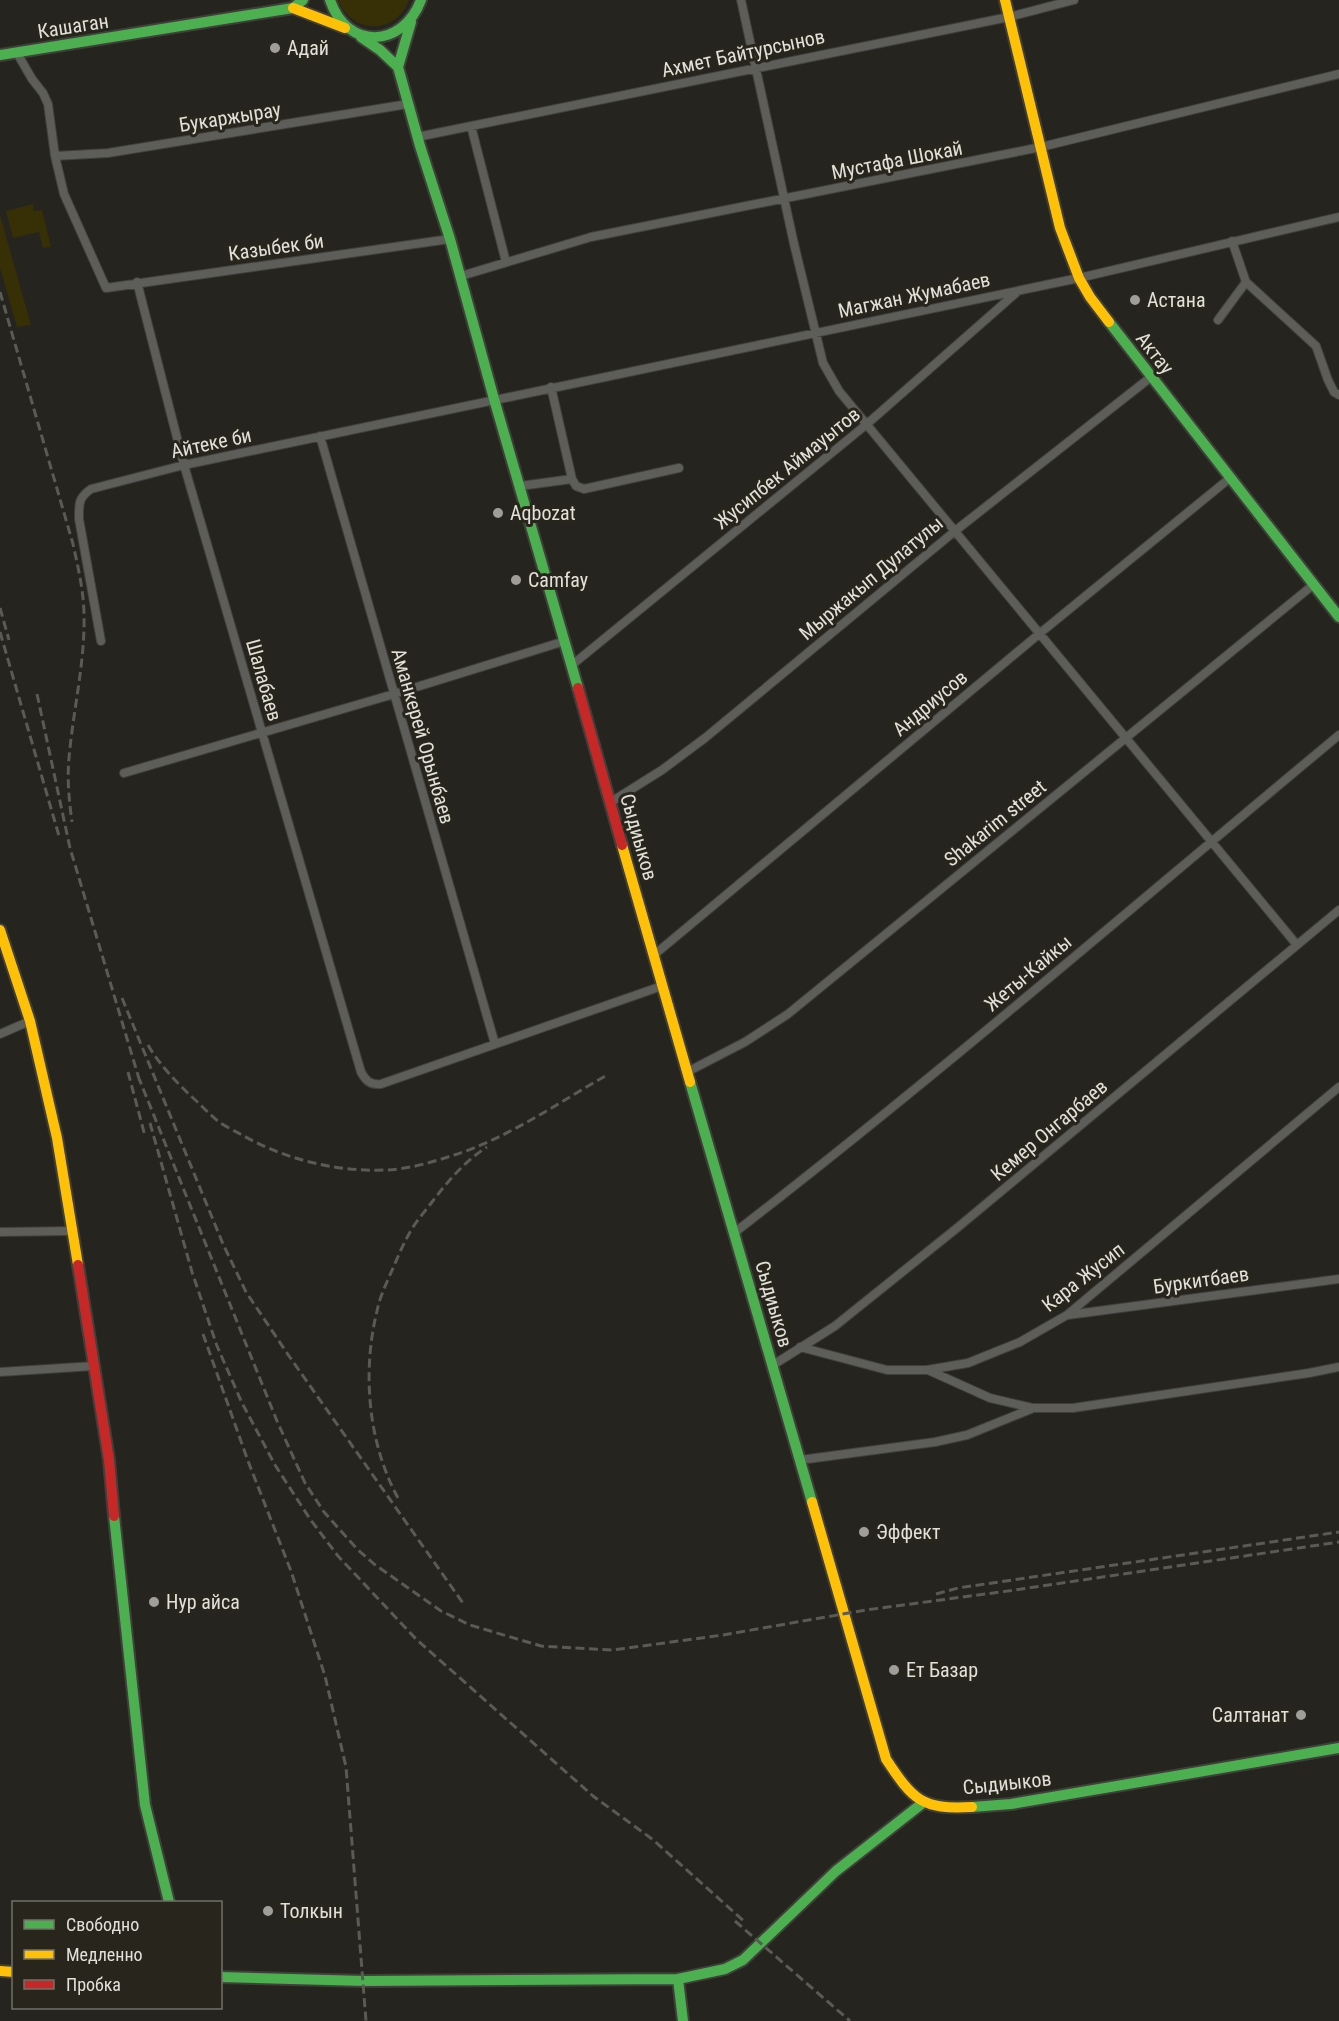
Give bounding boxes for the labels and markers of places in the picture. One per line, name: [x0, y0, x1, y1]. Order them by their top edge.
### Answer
place label: Адай: [287, 36, 329, 60]
marker: Адай: [268, 41, 282, 55]
place label: Астана: [1147, 288, 1205, 312]
marker: Астана: [1128, 293, 1142, 307]
place label: Aqbozat: [510, 501, 576, 525]
marker: Aqbozat: [491, 506, 505, 520]
place label: Camfay: [528, 568, 588, 592]
marker: Camfay: [509, 573, 523, 587]
place label: Эффект: [876, 1520, 940, 1544]
marker: Эффект: [857, 1525, 871, 1539]
place label: Нур айса: [166, 1590, 240, 1614]
marker: Нур айса: [147, 1595, 161, 1609]
place label: Ет Базар: [906, 1658, 978, 1682]
marker: Ет Базар: [887, 1663, 901, 1677]
place label: Салтанат: [1212, 1703, 1289, 1727]
marker: Салтанат: [1294, 1708, 1308, 1722]
place label: Толкын: [280, 1899, 343, 1923]
marker: Толкын: [261, 1904, 275, 1918]

